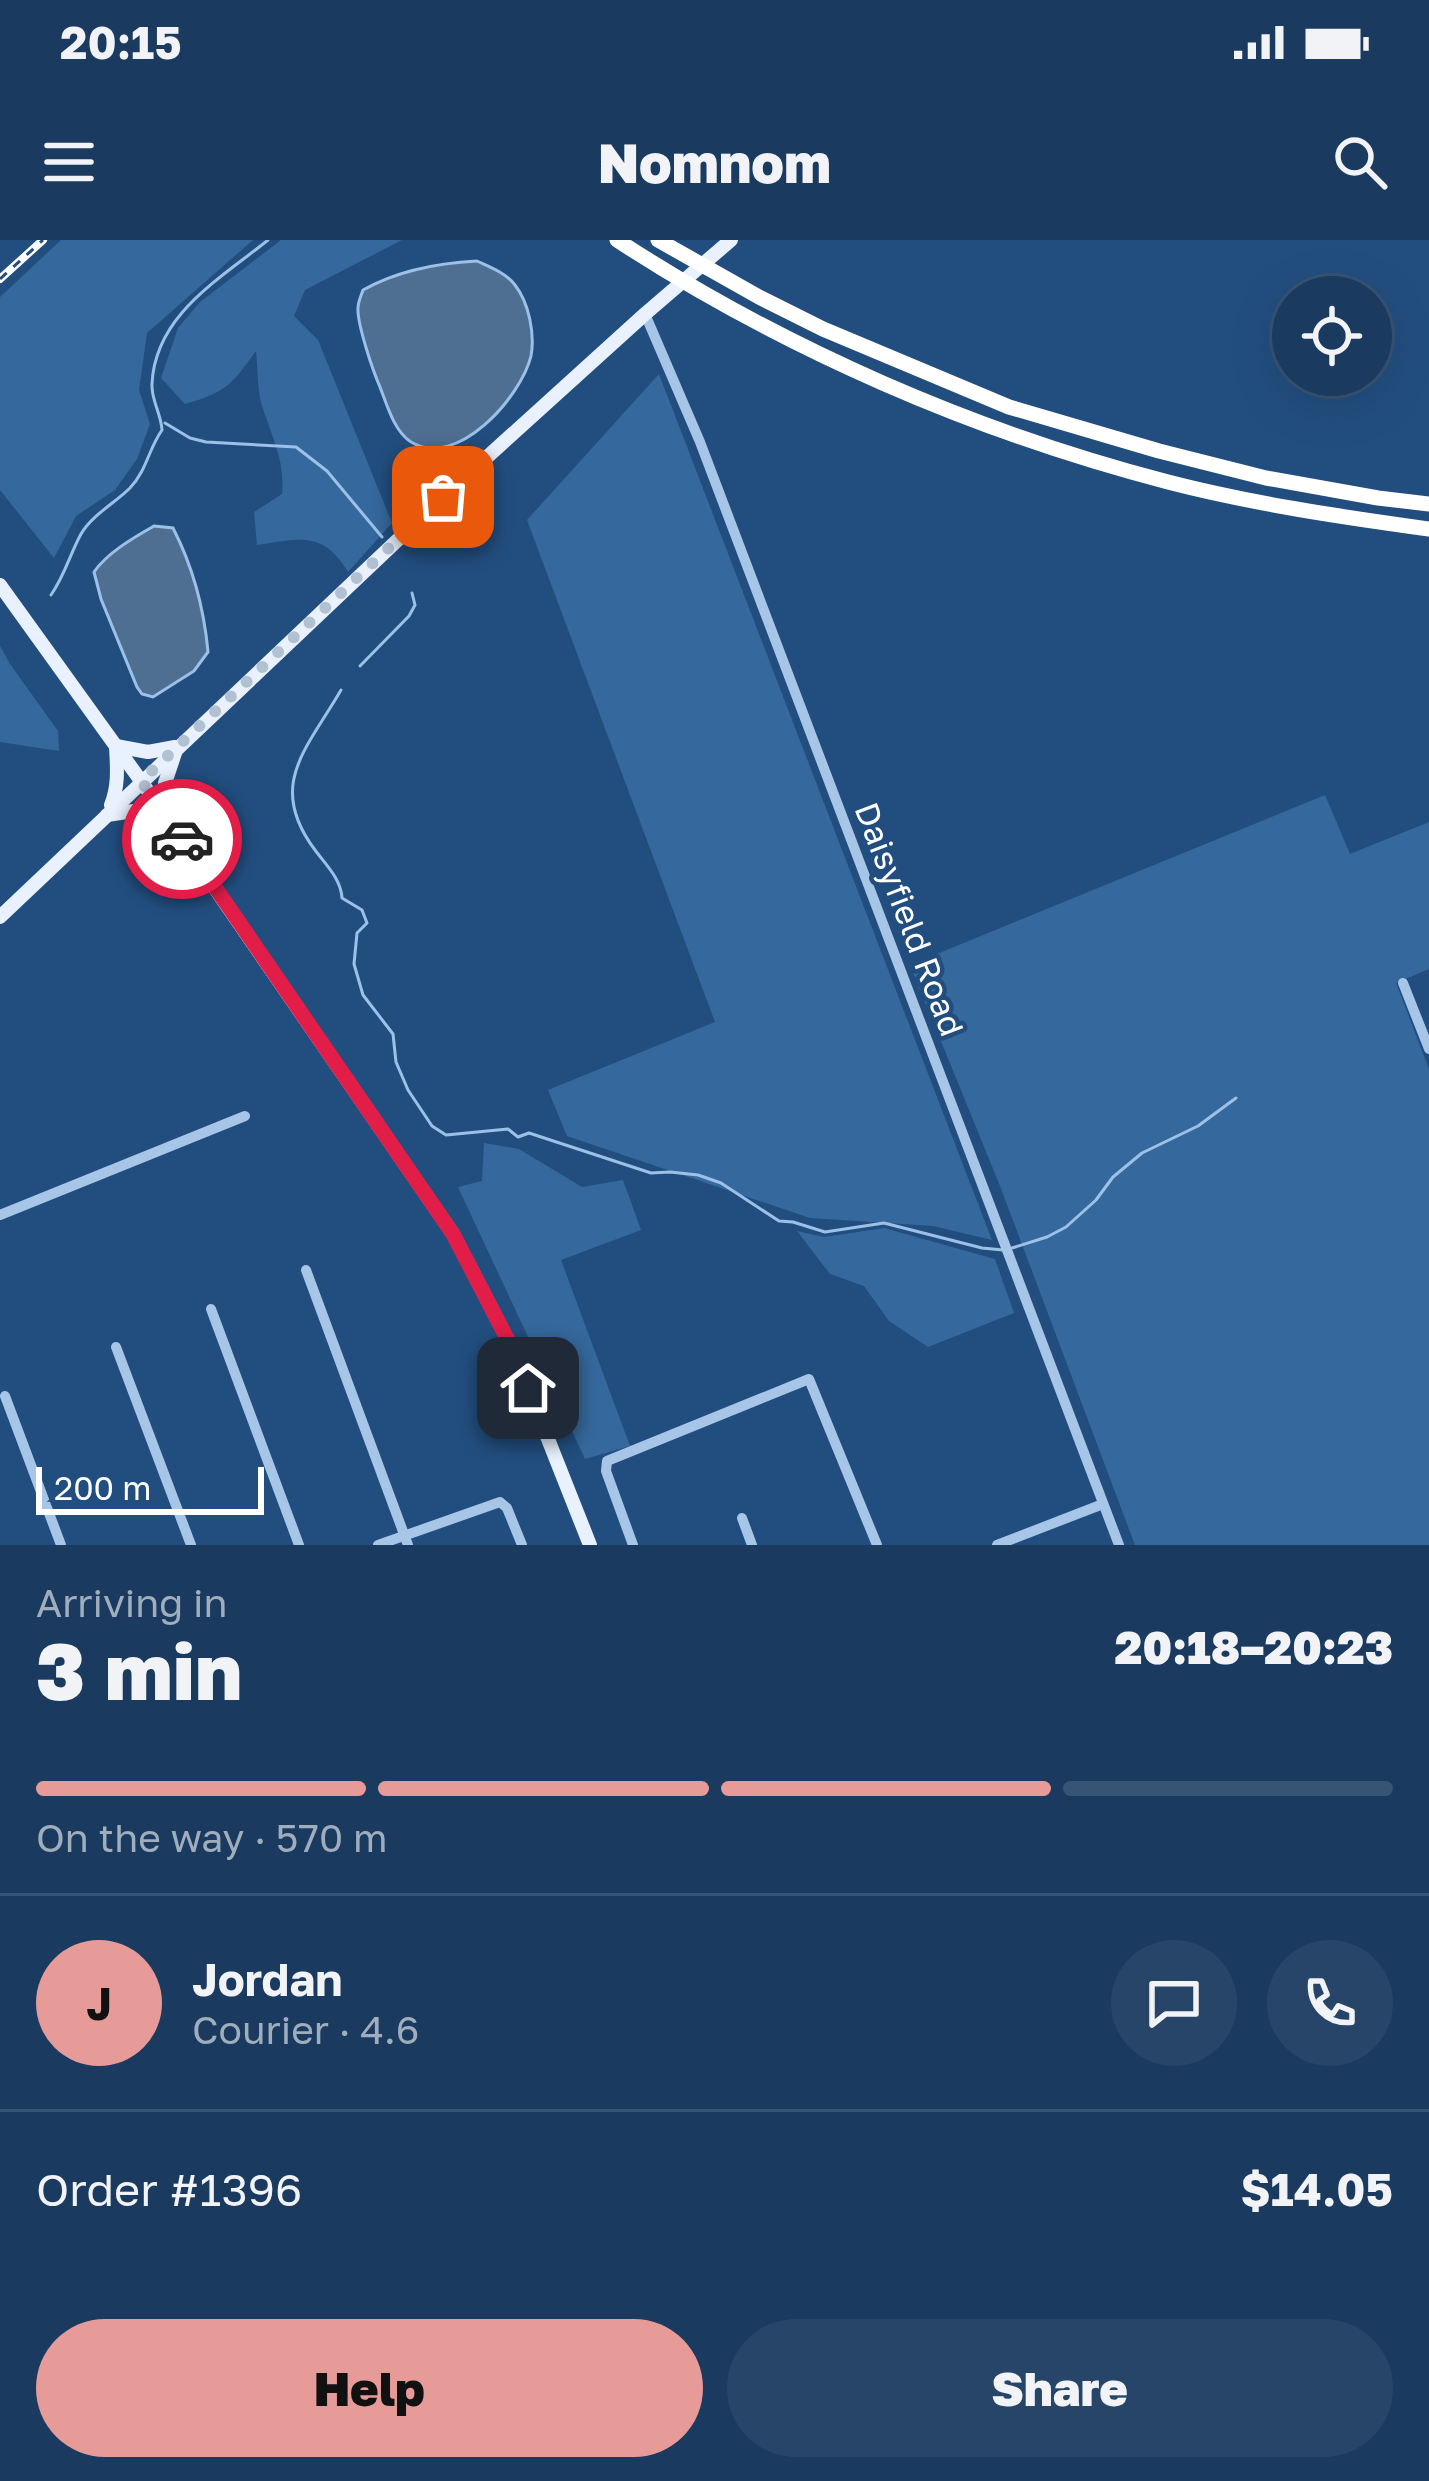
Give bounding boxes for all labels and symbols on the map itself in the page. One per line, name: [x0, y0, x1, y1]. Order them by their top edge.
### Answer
pin: [392, 446, 494, 548]
courier: [122, 779, 242, 899]
street label: Daisyfield Road: [848, 797, 972, 1041]
pin: [477, 1337, 579, 1439]
scale bar: [36, 1461, 264, 1514]

